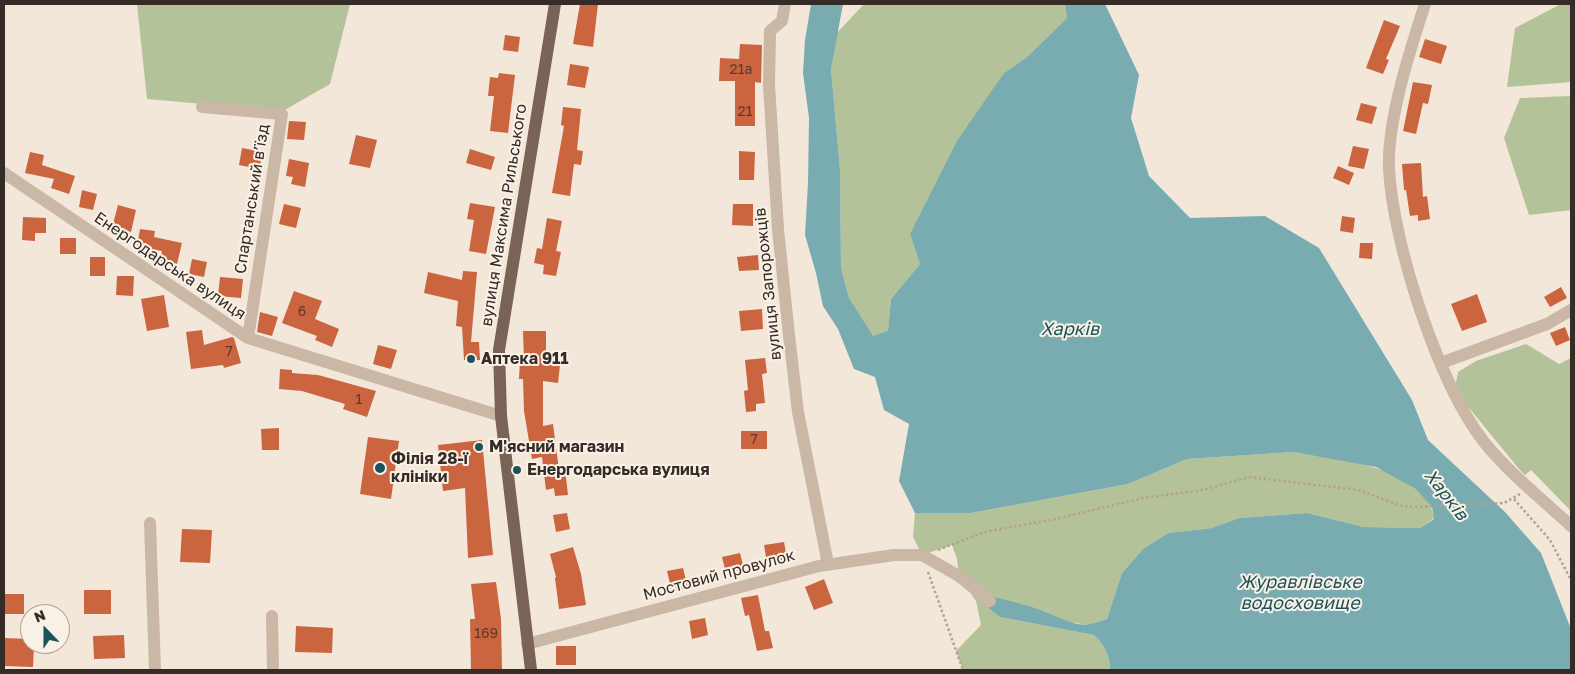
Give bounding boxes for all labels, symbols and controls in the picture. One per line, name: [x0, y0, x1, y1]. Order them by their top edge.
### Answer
house number: 21а: [730, 62, 752, 78]
street label: вулиця Максима Рильського: [477, 102, 531, 328]
house number: 21: [738, 104, 752, 120]
street label: Спартанський в’їзд: [231, 123, 273, 275]
street label: вулиця Запорожців: [750, 207, 786, 361]
street label: Енергодарська вулиця: [90, 208, 250, 324]
house number: 6: [298, 304, 306, 320]
water label: Харків: [1041, 318, 1099, 340]
house number: 7: [225, 344, 233, 360]
place label: Аптека 911: [481, 349, 569, 369]
marker: Аптека 911: [465, 353, 477, 365]
house number: 1: [356, 392, 362, 408]
house number: 7: [750, 432, 758, 448]
place label: М'ясний магазин: [489, 437, 624, 457]
marker: М'ясний магазин: [473, 441, 485, 453]
place label: Філія 28-ї клініки: [391, 449, 468, 487]
place label: Енергодарська вулиця: [527, 460, 709, 480]
marker: Філія 28-ї клініки: [373, 461, 387, 475]
marker: Енергодарська вулиця: [511, 464, 523, 476]
water label: Харків: [1420, 465, 1472, 525]
street label: Мостовий провулок: [641, 545, 797, 605]
water label: Журавлівське водосховище: [1238, 571, 1362, 614]
north arrow: [20, 604, 70, 654]
text: N: [31, 606, 48, 625]
house number: 169: [474, 626, 498, 642]

